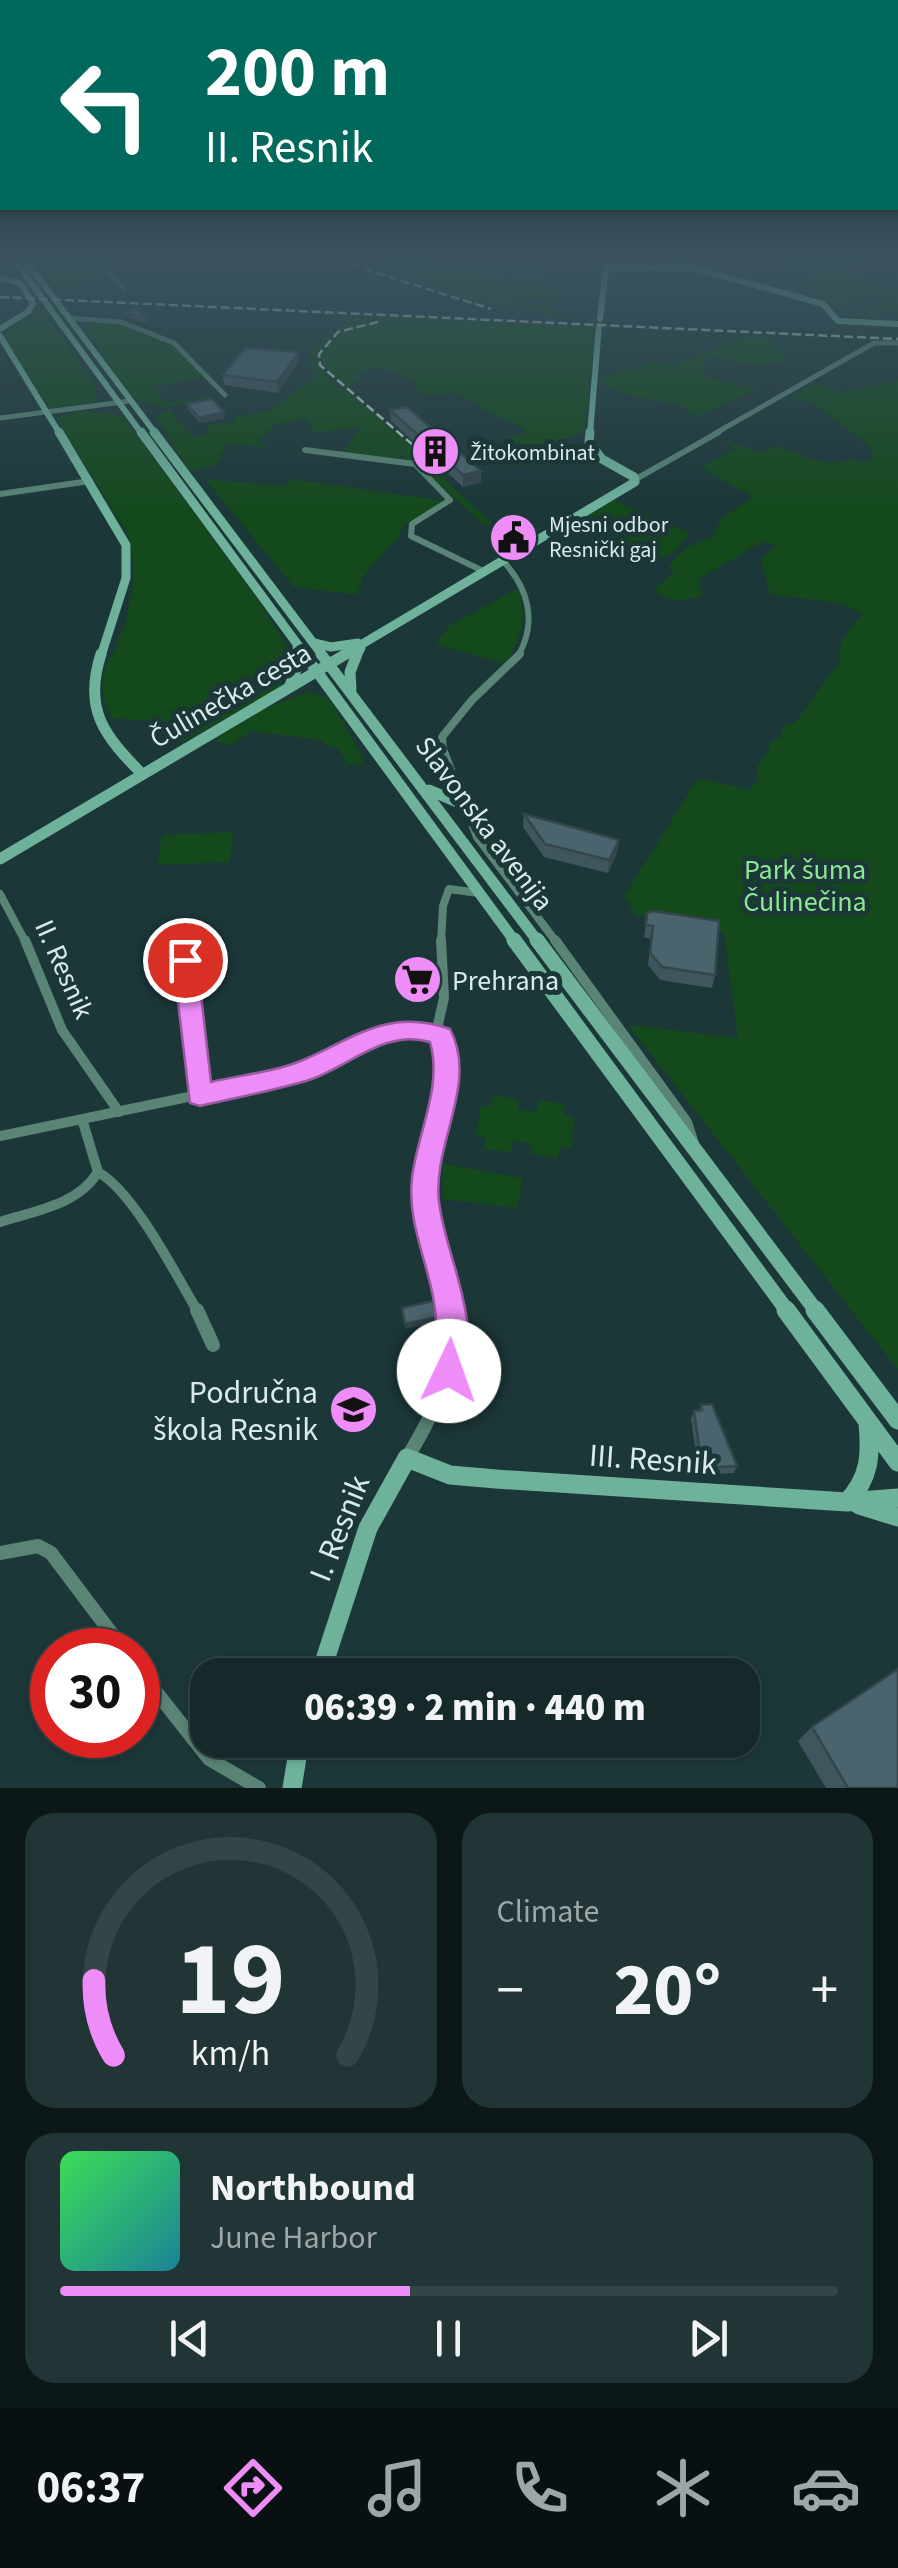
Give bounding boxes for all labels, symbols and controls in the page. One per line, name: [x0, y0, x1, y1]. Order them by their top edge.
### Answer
text: 200 m: [205, 23, 390, 123]
icon: left: [40, 40, 170, 170]
text: II. Resnik: [205, 116, 373, 180]
building icon: Žitokombinat: [409, 426, 461, 478]
place label: Žitokombinat: [470, 437, 595, 469]
place label: Mjesni odbor Resnički gaj: [549, 509, 669, 566]
public building icon: Mjesni odbor Resnički gaj: [488, 511, 540, 563]
street label: Čulinečka cesta: [142, 633, 319, 758]
street label: Slavonska avenija: [405, 728, 563, 919]
park label: Park šuma Čulinečina: [743, 850, 867, 922]
street label: II. Resnik: [25, 913, 104, 1025]
pin: [143, 918, 228, 1003]
icon: arrive: [158, 933, 213, 988]
supermarket icon: Prehrana: [391, 954, 443, 1006]
place label: Prehrana: [452, 961, 559, 1001]
position arrow: [397, 1319, 501, 1423]
place label: Područna škola Resnik: [153, 1370, 318, 1453]
school or university icon: Područna škola Resnik: [327, 1384, 379, 1436]
street label: III. Resnik: [587, 1433, 719, 1487]
street label: I. Resnik: [298, 1468, 382, 1589]
speed limit sign: 30: [30, 1628, 160, 1758]
text: 06:39 · 2 min · 440 m: [304, 1681, 646, 1735]
text: Climate: [497, 1889, 599, 1935]
text: 19: [176, 1907, 286, 2055]
text: 20°: [613, 1937, 721, 2044]
text: −: [497, 1952, 524, 2030]
text: +: [811, 1952, 838, 2030]
text: km/h: [191, 2028, 270, 2079]
text: Northbound: [210, 2161, 416, 2215]
text: June Harbor: [210, 2215, 377, 2261]
icon: previous: [162, 2311, 217, 2366]
icon: pause: [421, 2311, 476, 2366]
icon: next: [681, 2311, 736, 2366]
icon: directions: [218, 2453, 288, 2523]
icon: music: [362, 2453, 432, 2523]
icon: phone: [505, 2453, 575, 2523]
icon: climate: [648, 2453, 718, 2523]
icon: car: [791, 2453, 861, 2523]
text: 06:37: [37, 2456, 145, 2520]

